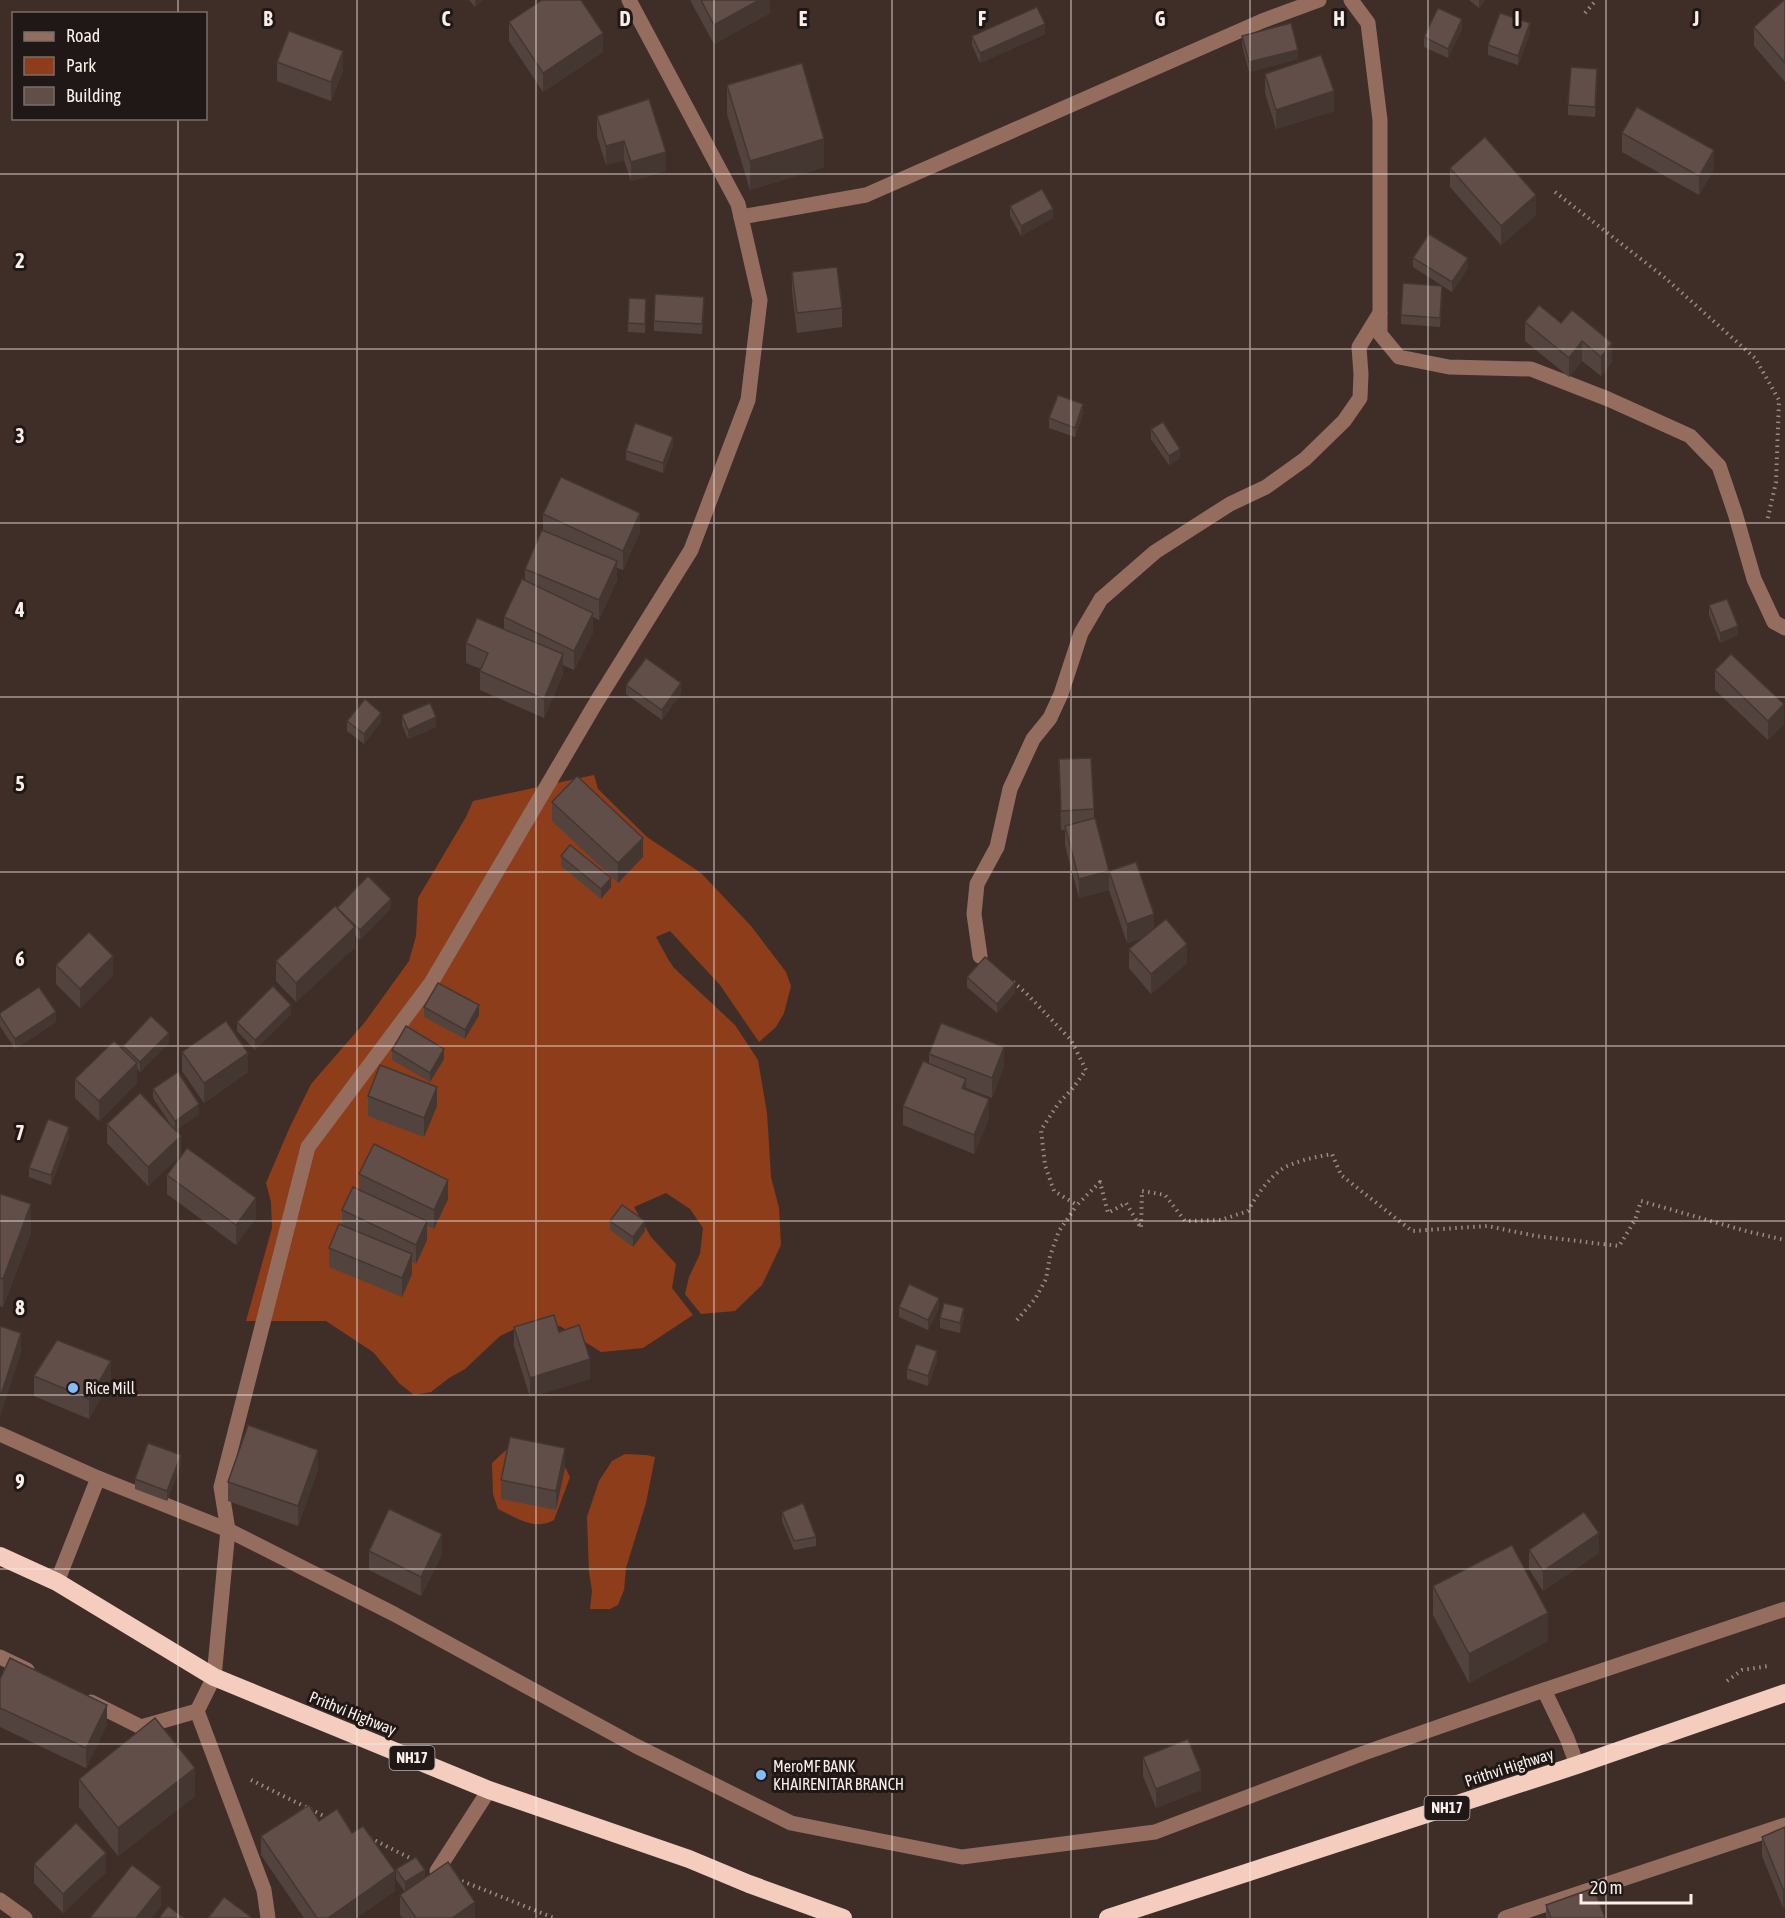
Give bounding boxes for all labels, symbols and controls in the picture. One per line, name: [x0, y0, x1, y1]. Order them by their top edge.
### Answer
text: B: [263, 7, 273, 30]
text: C: [442, 7, 451, 30]
text: D: [619, 7, 631, 30]
text: E: [799, 7, 808, 30]
text: F: [978, 7, 986, 30]
text: G: [1155, 7, 1166, 30]
text: H: [1333, 7, 1345, 30]
text: I: [1514, 7, 1520, 30]
text: J: [1692, 7, 1699, 30]
legend: [12, 12, 207, 120]
text: Road: [66, 25, 100, 46]
text: Park: [66, 55, 96, 76]
text: Building: [66, 85, 121, 106]
text: 2: [15, 249, 25, 272]
text: 3: [15, 424, 25, 447]
text: 4: [14, 598, 25, 621]
text: 5: [15, 772, 25, 795]
text: 6: [15, 947, 25, 970]
text: 7: [15, 1121, 25, 1144]
text: 8: [15, 1296, 25, 1319]
place label: Rice Mill: [85, 1379, 136, 1397]
marker: Rice Mill: [66, 1381, 80, 1395]
text: 9: [15, 1470, 25, 1493]
street label: Prithvi Highway: [307, 1687, 399, 1740]
street label: Prithvi Highway: [1462, 1744, 1556, 1791]
road number: NH17: [390, 1746, 434, 1770]
place label: MeroMF BANK KHAIRENITAR BRANCH: [773, 1757, 904, 1793]
marker: MeroMF BANK KHAIRENITAR BRANCH: [754, 1768, 768, 1782]
road number: NH17: [1424, 1796, 1470, 1820]
scale bar: [1581, 1867, 1690, 1905]
text: 20 m: [1590, 1877, 1622, 1898]

